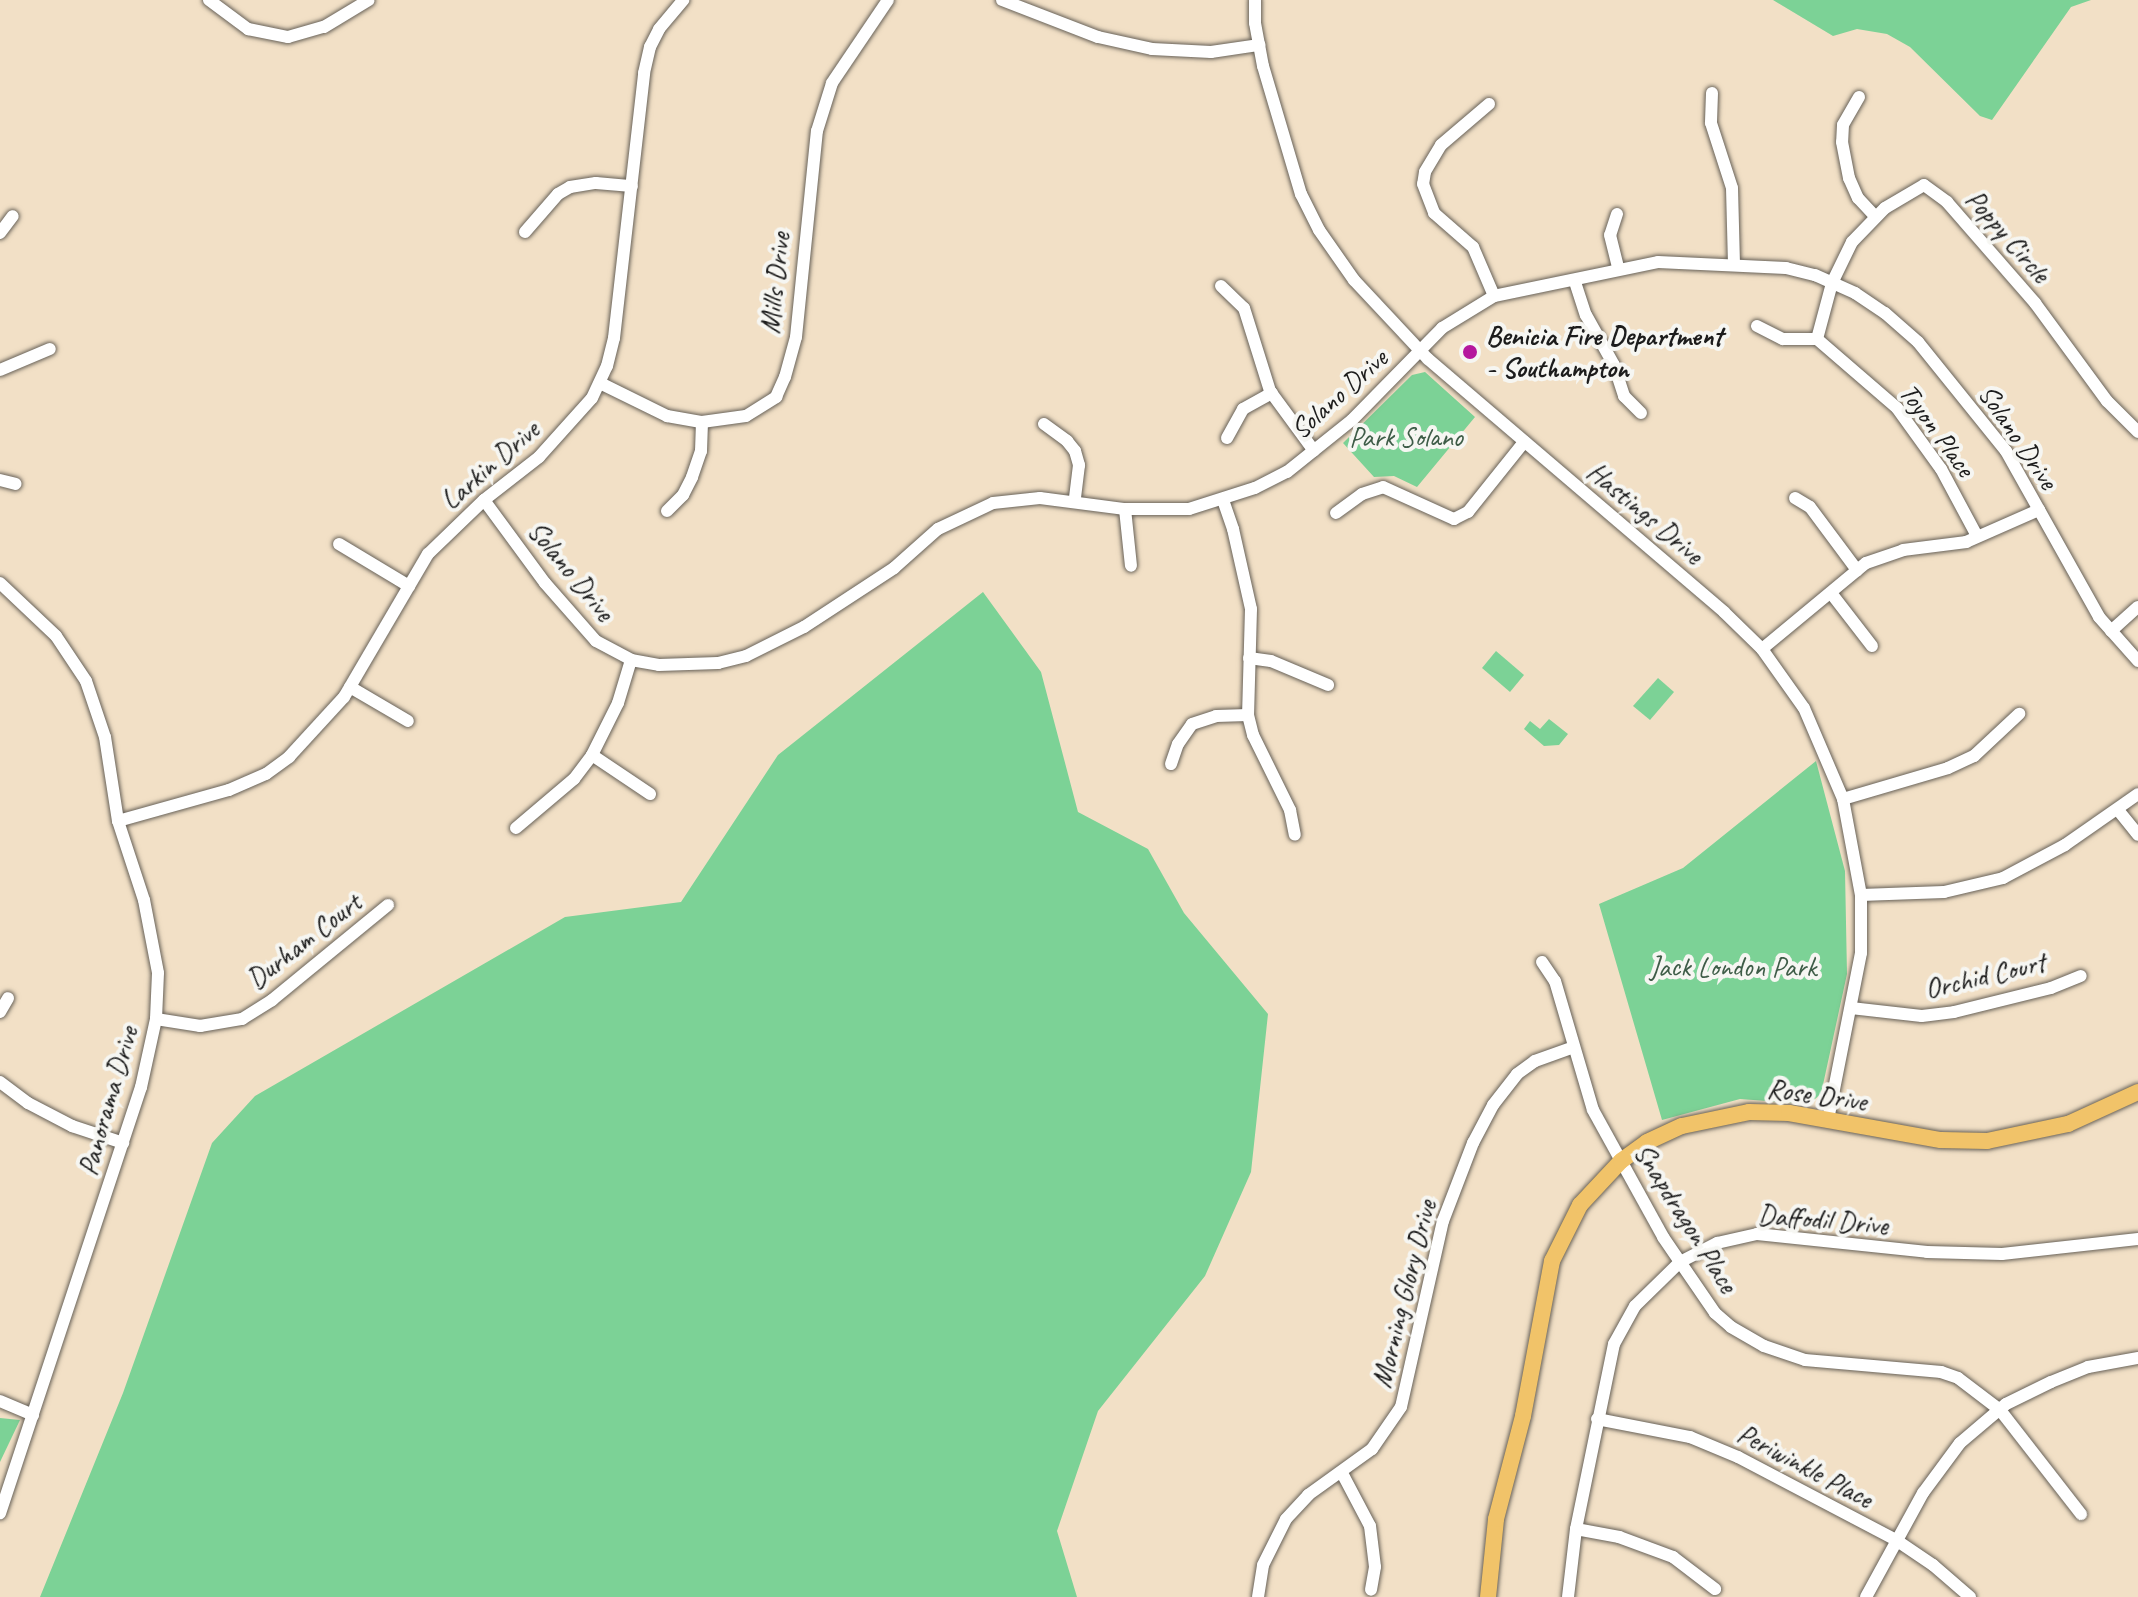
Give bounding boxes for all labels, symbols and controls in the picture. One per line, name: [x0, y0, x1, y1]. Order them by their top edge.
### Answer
street label: Poppy Circle: [1959, 183, 2057, 289]
street label: Mills Drive: [753, 231, 797, 335]
place label: Benicia Fire Department - Southampton: [1486, 319, 1723, 385]
street label: Solano Drive: [1284, 342, 1394, 446]
marker: Benicia Fire Department - Southampton: [1461, 343, 1479, 361]
street label: Toyon Place: [1892, 376, 1982, 484]
street label: Solano Drive: [1971, 378, 2065, 496]
street label: Larkin Drive: [434, 413, 546, 517]
park label: Park Solano: [1350, 420, 1462, 454]
street label: Hastings Drive: [1580, 455, 1710, 571]
street label: Solano Drive: [521, 514, 621, 628]
street label: Durham Court: [240, 886, 368, 996]
street label: Orchid Court: [1922, 946, 2048, 1006]
park label: Jack London Park: [1650, 950, 1816, 984]
street label: Panorama Drive: [71, 1023, 145, 1179]
street label: Rose Drive: [1765, 1071, 1869, 1119]
street label: Snapdragon Place: [1627, 1137, 1745, 1299]
street label: Morning Glory Drive: [1364, 1197, 1444, 1391]
street label: Daffodil Drive: [1757, 1198, 1889, 1242]
street label: Periwinkle Place: [1731, 1416, 1879, 1516]

